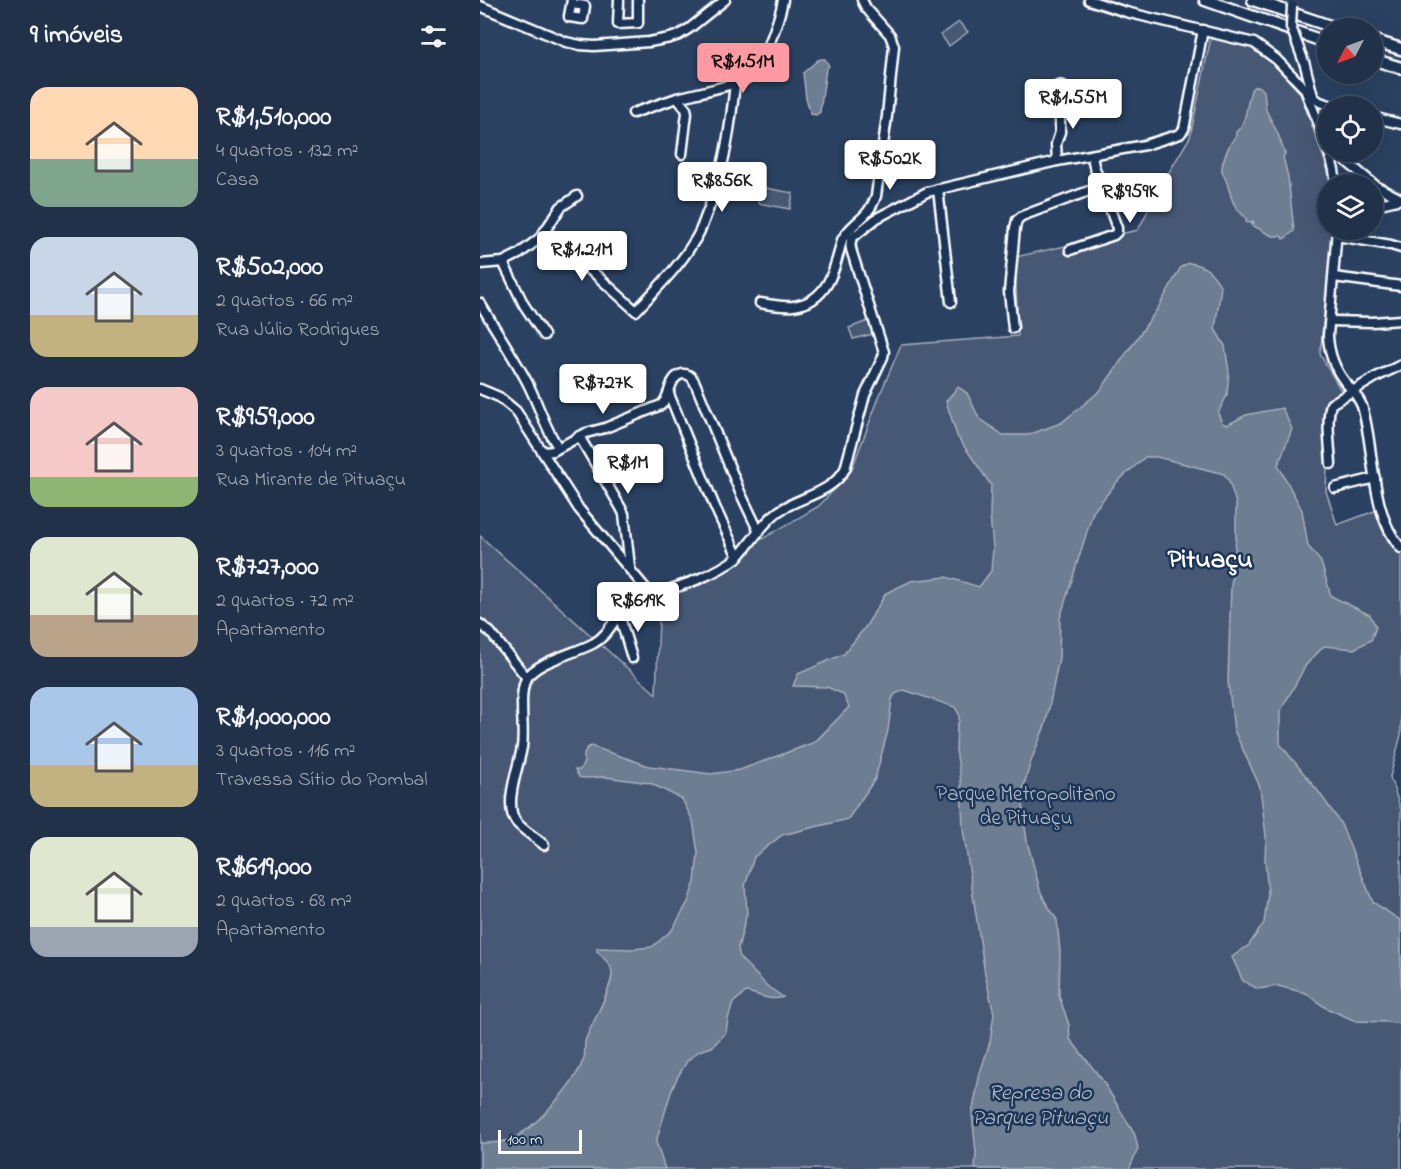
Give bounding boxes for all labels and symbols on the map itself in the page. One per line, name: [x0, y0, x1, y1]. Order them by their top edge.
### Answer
north arrow: [1317, 18, 1383, 84]
pin: R$1.51M: [688, 43, 798, 94]
pin: R$1.55M: [1018, 79, 1128, 130]
pin: R$502K: [841, 140, 939, 191]
pin: R$856K: [673, 162, 771, 213]
pin: R$959K: [1081, 173, 1179, 224]
pin: R$1.21M: [527, 231, 637, 282]
pin: R$727K: [554, 364, 652, 415]
pin: R$1M: [592, 444, 664, 495]
district label: Pituaçu: [1167, 541, 1253, 580]
pin: R$619K: [589, 582, 687, 633]
park label: Parque Metropolitano de Pituaçu: [936, 780, 1116, 834]
water label: Represa do Parque Pituaçu: [972, 1078, 1109, 1135]
scale bar: [498, 1127, 582, 1154]

